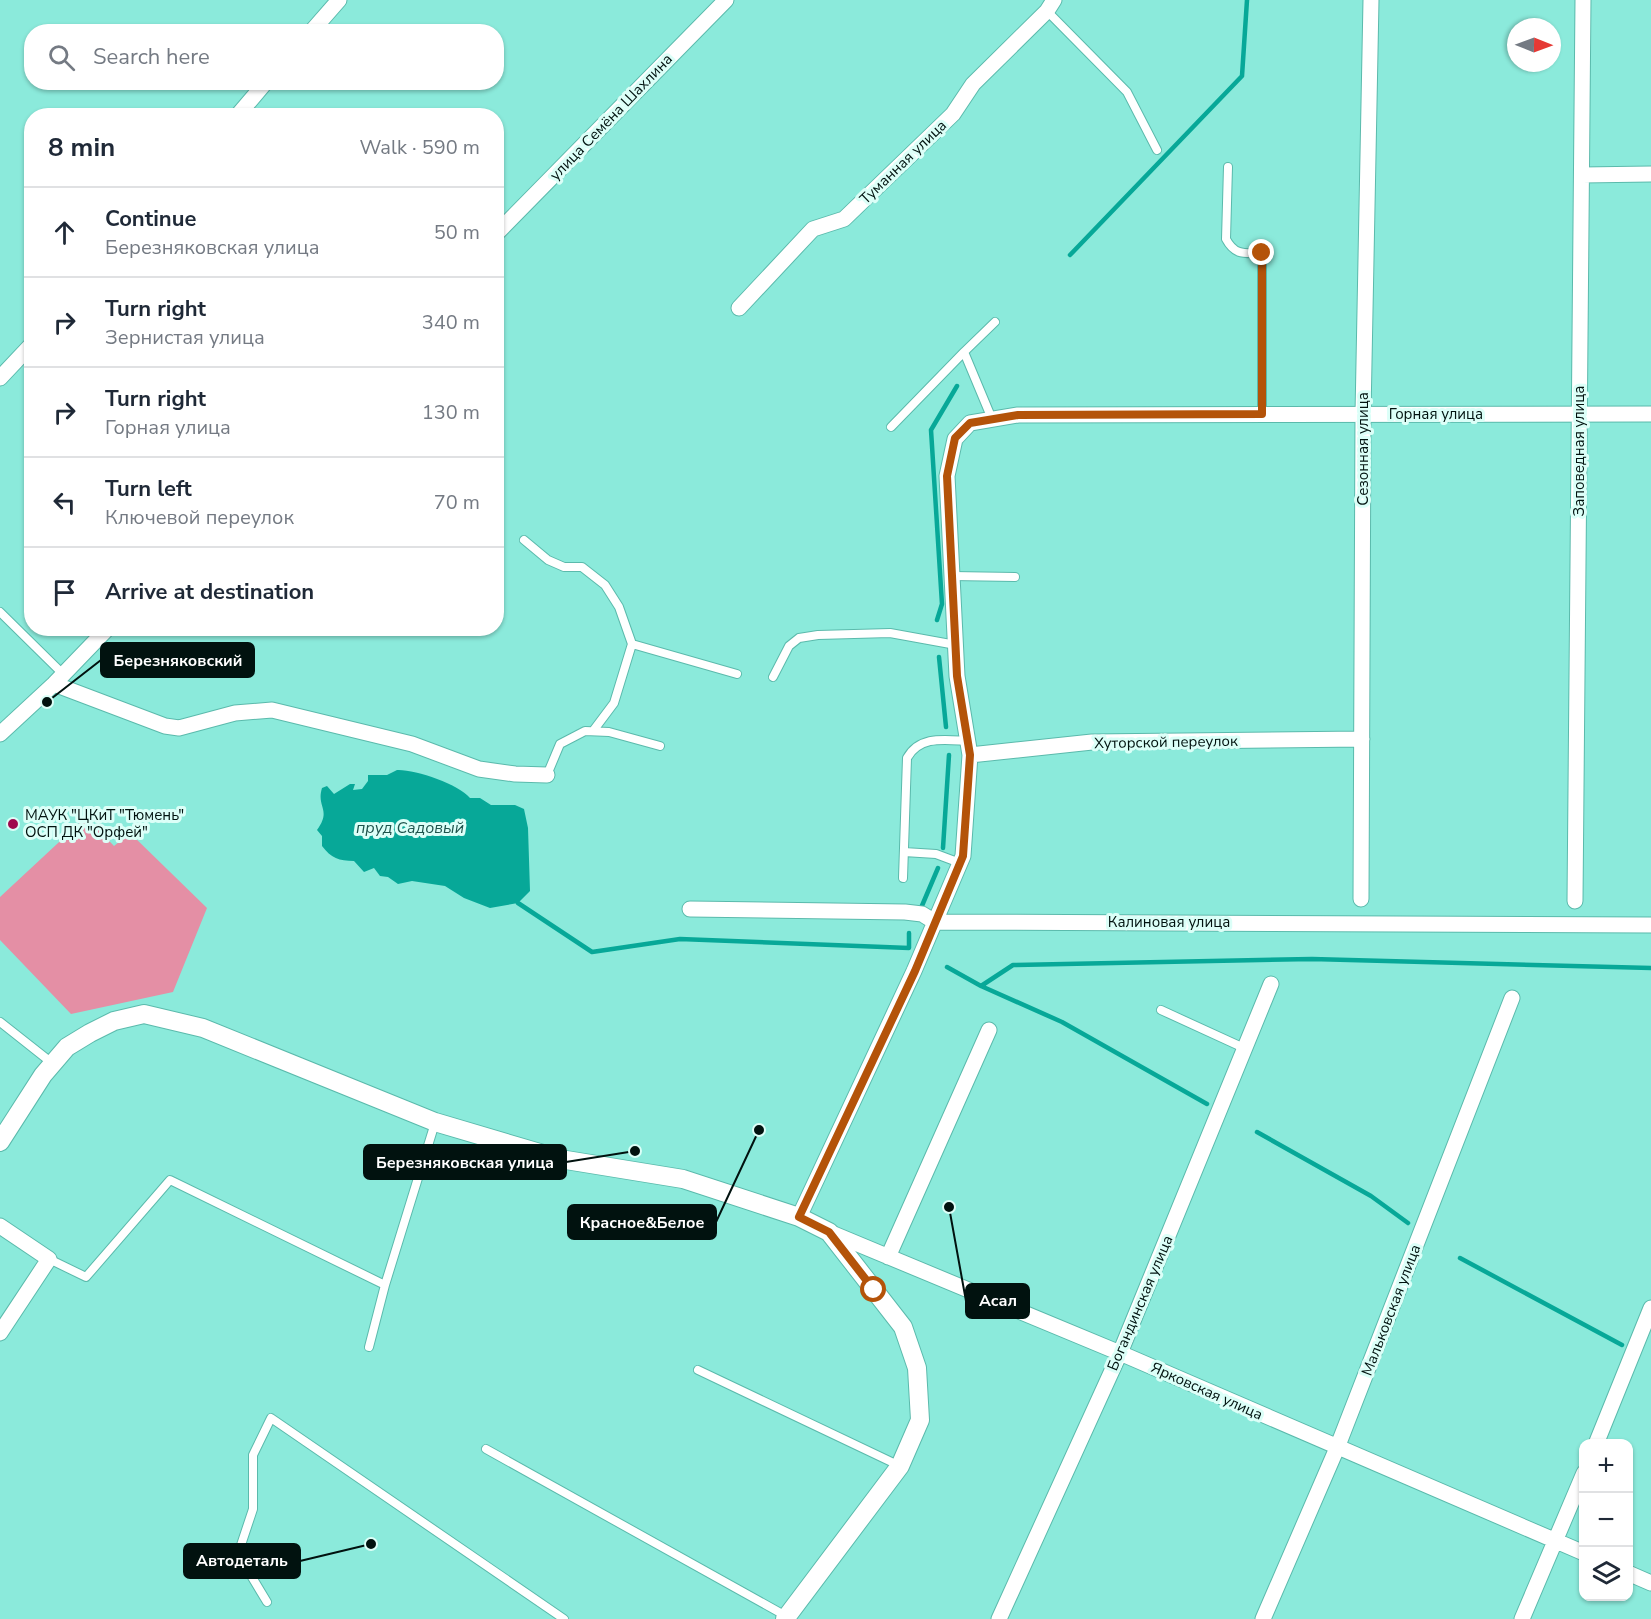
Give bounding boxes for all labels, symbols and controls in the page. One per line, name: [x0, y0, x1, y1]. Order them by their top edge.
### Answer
north arrow: [1507, 18, 1561, 72]
search box: [24, 24, 504, 90]
icon: search: [45, 41, 78, 74]
text: Search here: [93, 42, 210, 72]
street label: улица Семёна Шахлина: [545, 49, 677, 185]
street label: Туманная улица: [855, 115, 951, 209]
text: 8 min: [48, 130, 115, 165]
text: Walk · 590 m: [360, 134, 480, 161]
text: Continue: [105, 204, 196, 234]
icon: ahead: [48, 216, 81, 249]
text: 50 m: [434, 219, 480, 246]
text: Березняковская улица: [105, 234, 319, 261]
route end: [1248, 239, 1274, 265]
text: Turn right: [105, 294, 206, 324]
icon: right: [48, 306, 81, 339]
text: 340 m: [422, 309, 480, 336]
text: Зернистая улица: [105, 324, 265, 351]
text: Turn right: [105, 384, 206, 414]
street label: Заповедная улица: [1569, 386, 1589, 516]
street label: Сезонная улица: [1353, 392, 1373, 506]
icon: right: [48, 396, 81, 429]
text: 130 m: [422, 399, 480, 426]
street label: Горная улица: [1389, 404, 1483, 424]
text: Горная улица: [105, 414, 231, 441]
text: Turn left: [105, 474, 192, 504]
icon: left: [48, 486, 81, 519]
text: 70 m: [434, 489, 480, 516]
text: Ключевой переулок: [105, 504, 294, 531]
icon: arrive: [48, 576, 81, 609]
text: Arrive at destination: [105, 577, 314, 607]
callout: Березняковский: [101, 643, 254, 677]
text: Березняковский: [114, 650, 242, 672]
street label: Хуторской переулок: [1094, 731, 1238, 753]
place label: МАУК "ЦКиТ "Тюмень" ОСП ДК "Орфей": [25, 805, 184, 842]
marker: МАУК "ЦКиТ "Тюмень" ОСП ДК "Орфей": [6, 817, 20, 831]
water label: пруд Садовый: [356, 817, 464, 839]
street label: Калиновая улица: [1108, 912, 1230, 932]
callout: Березняковская улица: [364, 1145, 566, 1179]
text: Березняковская улица: [376, 1152, 554, 1174]
callout: Красное&Белое: [568, 1205, 716, 1239]
text: Красное&Белое: [580, 1212, 704, 1234]
street label: Богандинская улица: [1102, 1232, 1178, 1374]
street label: Мальковская улица: [1357, 1242, 1425, 1378]
route start: [860, 1276, 886, 1302]
callout: Асал: [966, 1284, 1029, 1318]
text: Асал: [979, 1290, 1017, 1312]
street label: Ярковская улица: [1148, 1357, 1266, 1425]
map controls: [1579, 1439, 1633, 1601]
button: +: [1579, 1439, 1633, 1493]
button: −: [1579, 1493, 1633, 1547]
callout: Автодеталь: [184, 1544, 300, 1578]
button: layers: [1579, 1547, 1633, 1601]
text: Автодеталь: [196, 1550, 288, 1572]

